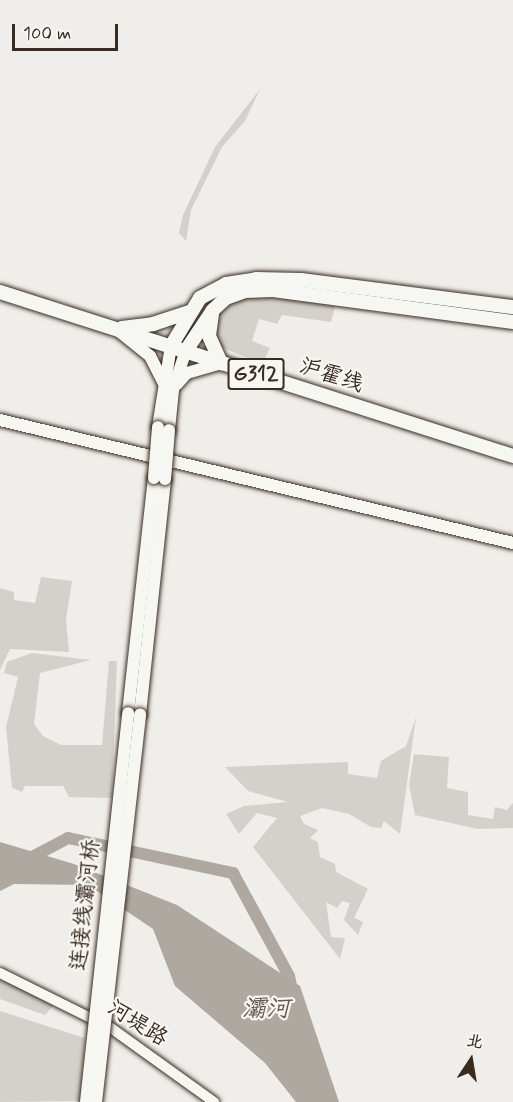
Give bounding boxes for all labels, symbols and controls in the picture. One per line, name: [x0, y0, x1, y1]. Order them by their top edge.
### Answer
scale bar: [15, 12, 122, 50]
text: 100 m: [23, 22, 71, 46]
street label: 沪霍线: [296, 353, 366, 399]
road number: G312: [228, 356, 284, 392]
street label: 连接线灞河桥: [66, 838, 106, 972]
street label: 河堤路: [102, 995, 172, 1053]
water label: 灞河: [242, 996, 290, 1024]
north arrow: [441, 1030, 501, 1090]
text: 北: [465, 1030, 485, 1054]

